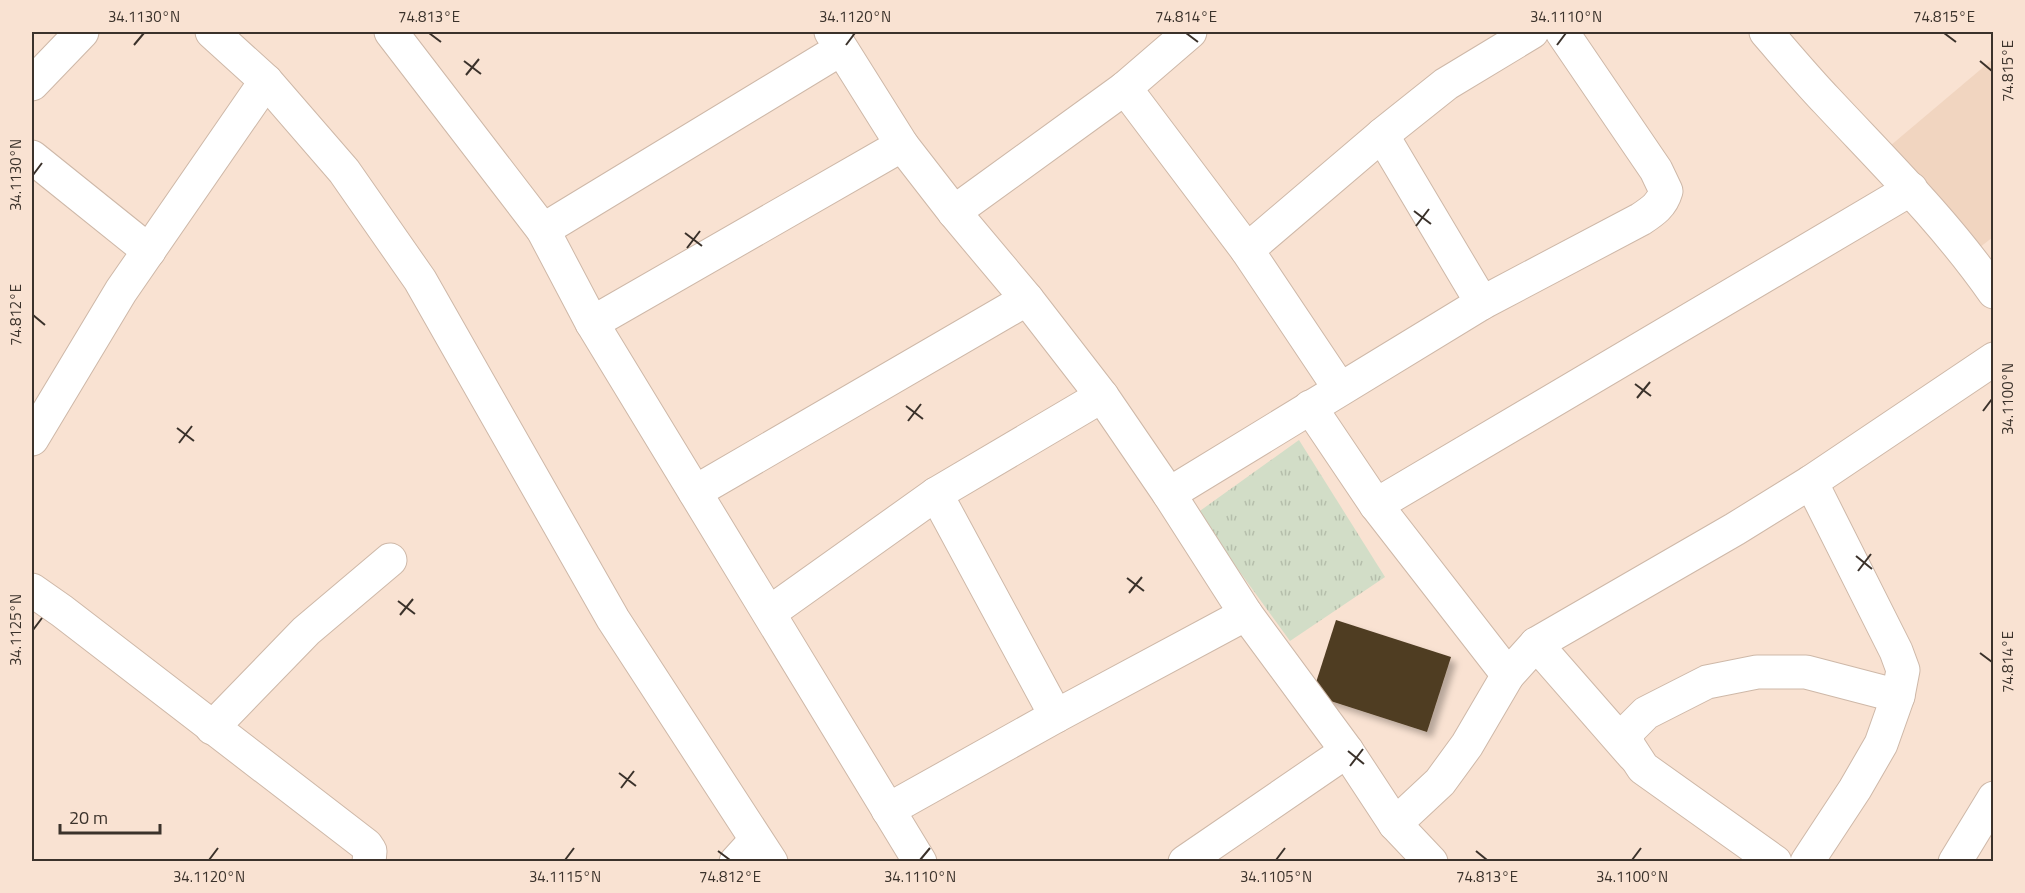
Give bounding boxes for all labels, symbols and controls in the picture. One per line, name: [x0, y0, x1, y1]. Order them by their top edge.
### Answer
text: 34.1130°N: [108, 5, 180, 28]
text: 74.813°E: [398, 5, 460, 28]
text: 34.1120°N: [819, 5, 891, 28]
text: 74.814°E: [1155, 5, 1217, 28]
text: 34.1110°N: [1530, 5, 1602, 28]
text: 74.815°E: [1913, 5, 1975, 28]
text: 74.815°E: [1996, 40, 2019, 102]
text: 34.1130°N: [4, 139, 27, 211]
text: 74.812°E: [4, 284, 27, 346]
text: 34.1100°N: [1996, 363, 2019, 435]
text: 34.1125°N: [4, 594, 27, 666]
text: 74.814°E: [1996, 631, 2019, 693]
scale bar: [60, 797, 160, 835]
text: 20 m: [69, 804, 108, 831]
text: 34.1120°N: [173, 865, 245, 888]
text: 34.1115°N: [529, 865, 601, 888]
text: 74.812°E: [699, 865, 761, 888]
text: 34.1110°N: [884, 865, 956, 888]
text: 34.1105°N: [1240, 865, 1312, 888]
text: 74.813°E: [1456, 865, 1518, 888]
text: 34.1100°N: [1596, 865, 1668, 888]

